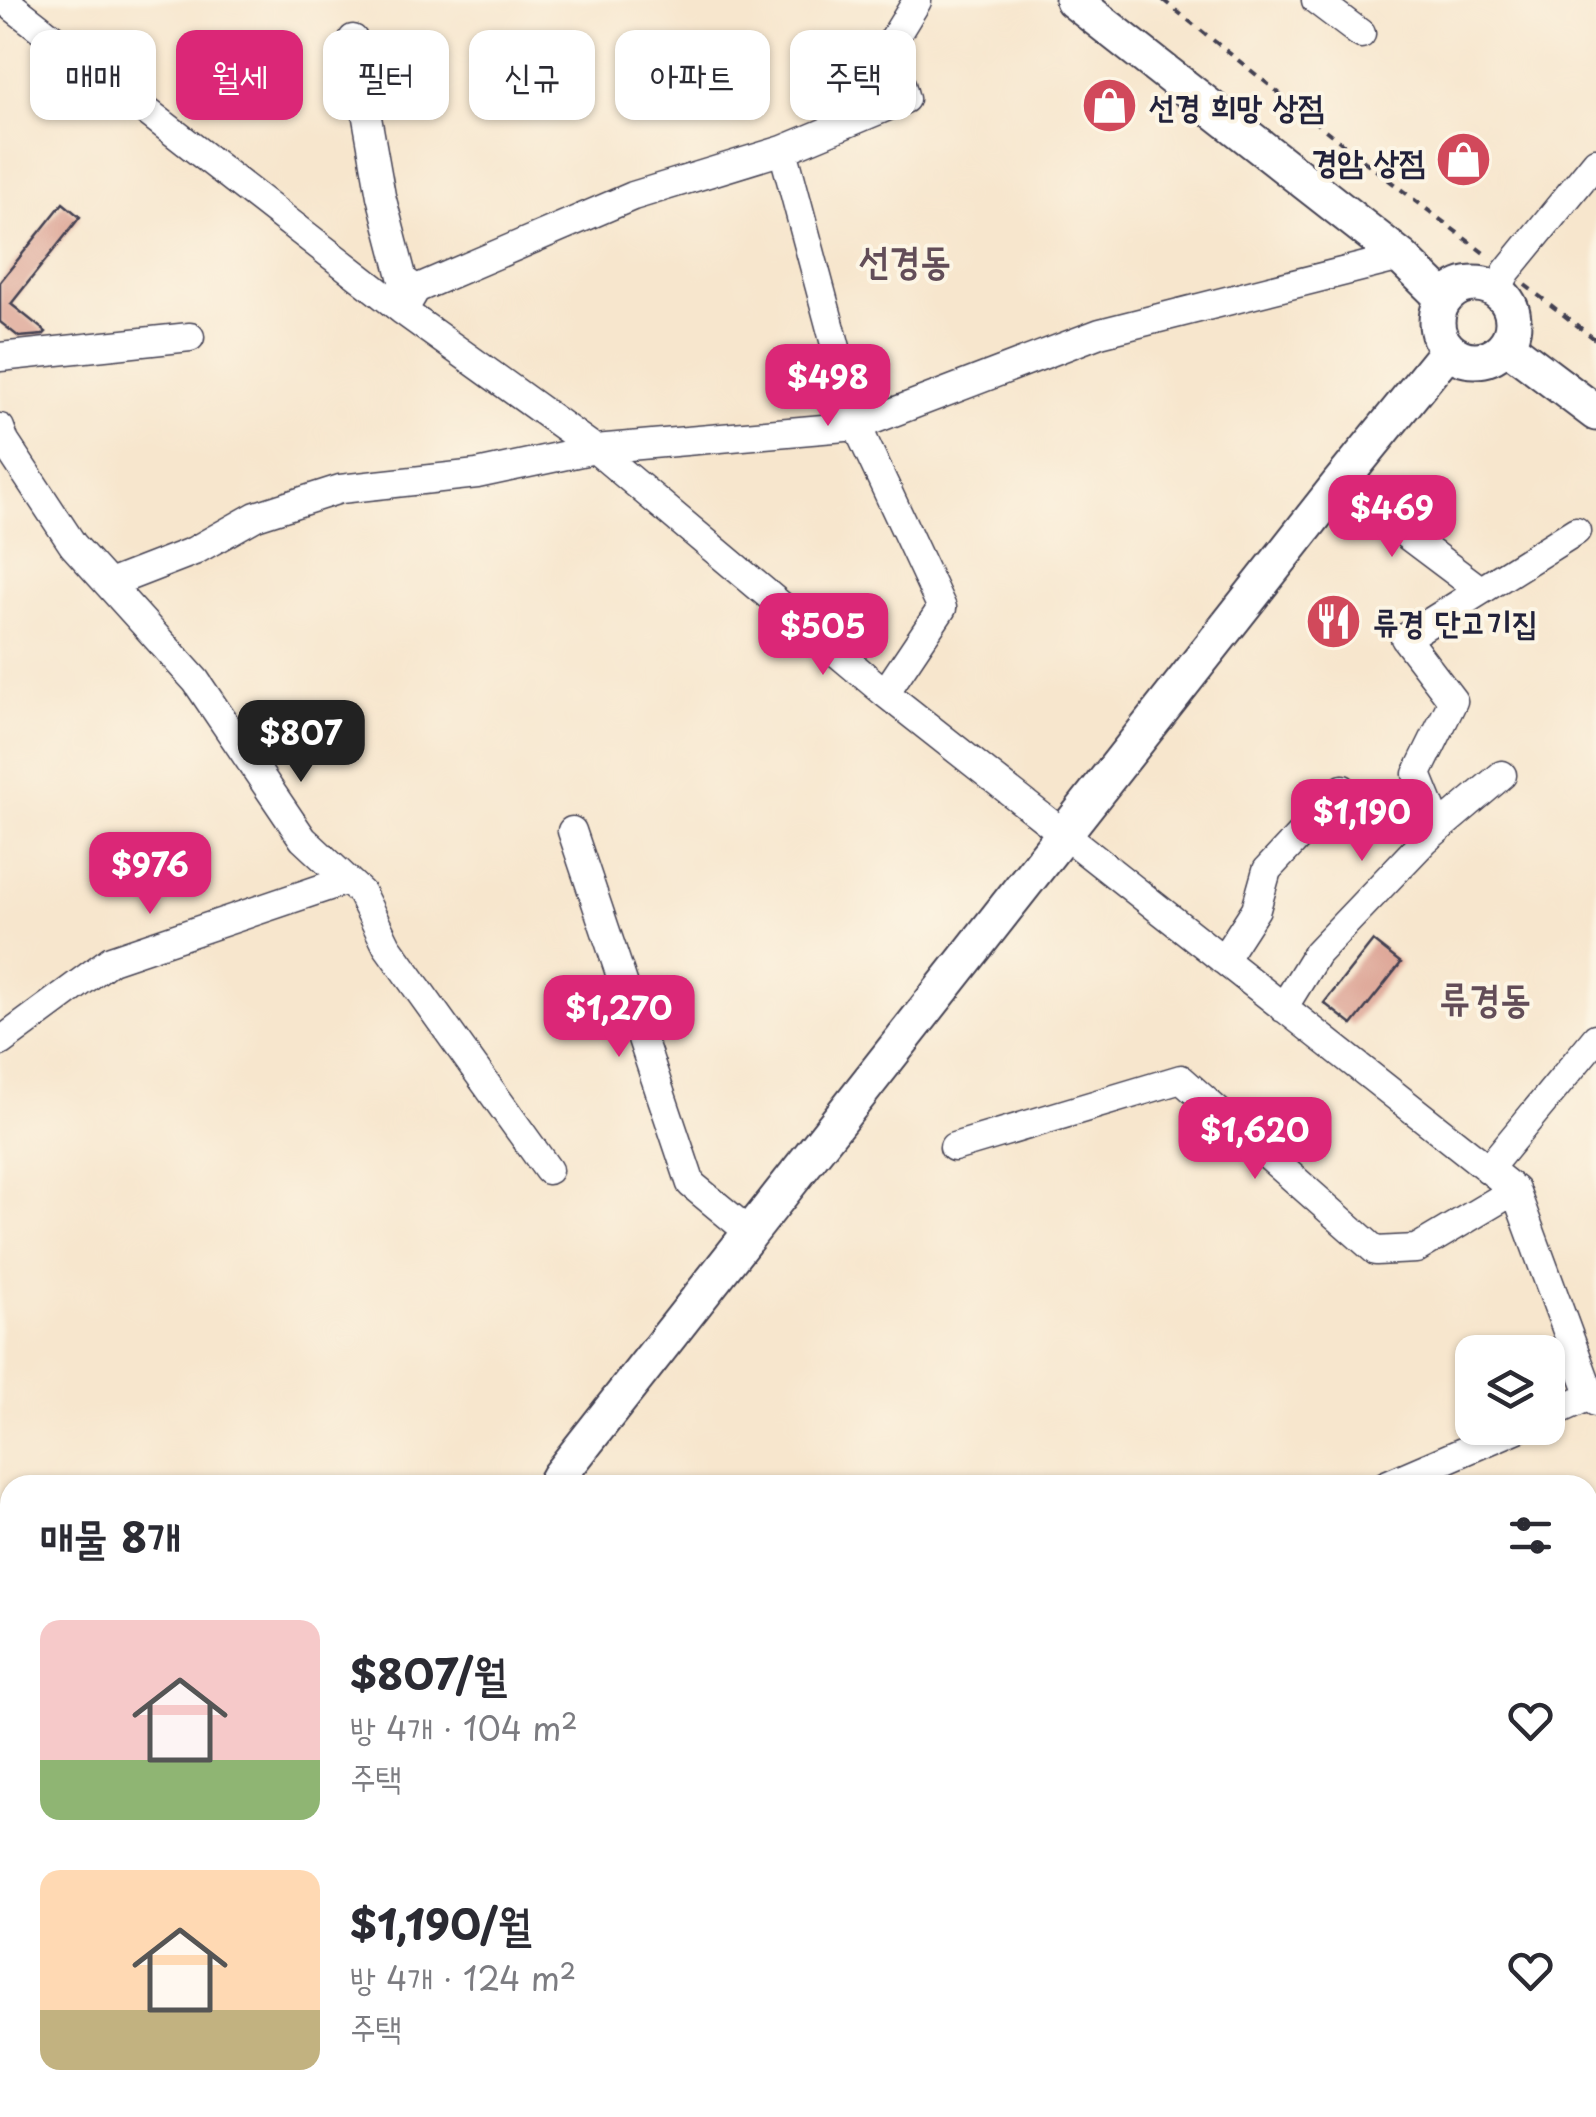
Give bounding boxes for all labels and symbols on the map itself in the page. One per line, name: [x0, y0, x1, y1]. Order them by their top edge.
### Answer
shop icon: 선경 희망 상점: [1080, 75, 1140, 135]
place label: 선경 희망 상점: [1149, 81, 1324, 129]
shop icon: 경암 상점: [1434, 130, 1494, 190]
place label: 경암 상점: [1312, 136, 1425, 184]
district label: 선경동: [859, 230, 951, 287]
pin: $498: [769, 344, 887, 429]
pin: $469: [1333, 475, 1451, 560]
restaurant icon: 류경 단고기집: [1304, 591, 1364, 651]
pin: $505: [764, 593, 882, 678]
place label: 류경 단고기집: [1373, 597, 1538, 645]
pin: $807: [242, 700, 360, 785]
pin: $1,190: [1281, 779, 1443, 864]
pin: $976: [91, 832, 209, 917]
district label: 류경동: [1439, 968, 1531, 1025]
pin: $1,270: [538, 975, 700, 1060]
pin: $1,620: [1174, 1097, 1336, 1182]

